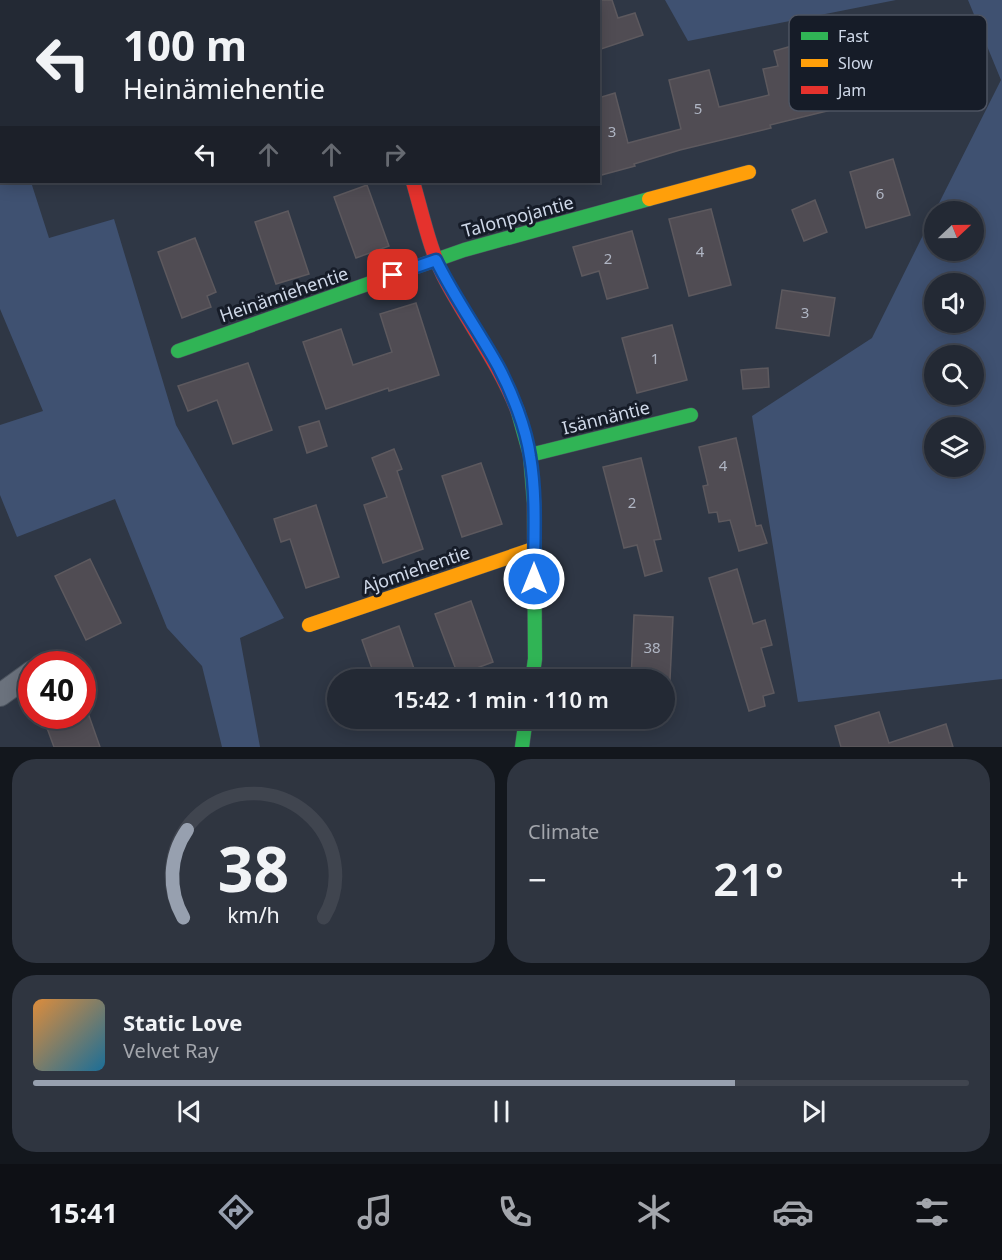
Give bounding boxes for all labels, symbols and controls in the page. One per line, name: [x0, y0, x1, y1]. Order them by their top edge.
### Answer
legend: [789, 15, 987, 111]
text: 100 m: [123, 16, 247, 73]
icon: left: [24, 24, 102, 102]
text: Fast: [838, 25, 869, 47]
text: Slow: [838, 52, 873, 74]
text: Heinämiehentie: [123, 70, 325, 107]
text: Jam: [836, 79, 866, 101]
house number: 5: [694, 98, 702, 118]
house number: 3: [608, 121, 616, 141]
icon: left: [189, 138, 222, 171]
icon: ahead: [252, 138, 285, 171]
icon: ahead: [315, 138, 348, 171]
icon: right: [378, 138, 411, 171]
house number: 6: [876, 183, 884, 203]
street label: Talonpojantie: [459, 190, 576, 242]
north arrow: [924, 201, 984, 261]
map controls: [924, 201, 984, 477]
house number: 4: [696, 241, 705, 261]
house number: 2: [604, 248, 612, 268]
pin: [367, 249, 418, 300]
icon: arrive: [376, 258, 409, 291]
street label: Heinämiehentie: [216, 261, 351, 327]
button: sound: [924, 273, 984, 333]
house number: 3: [801, 302, 809, 322]
button: search: [924, 345, 984, 405]
house number: 1: [651, 348, 659, 368]
street label: Isännäntie: [559, 395, 652, 440]
button: layers: [924, 417, 984, 477]
house number: 4: [719, 455, 728, 475]
house number: 2: [628, 492, 636, 512]
street label: Ajomiehentie: [359, 539, 473, 599]
position arrow: [502, 547, 566, 611]
house number: 38: [643, 637, 661, 657]
speed limit sign: 40: [18, 651, 96, 729]
text: 15:42 · 1 min · 110 m: [393, 684, 609, 714]
text: Climate: [528, 818, 599, 845]
text: 38: [218, 825, 289, 910]
text: 21°: [713, 848, 784, 909]
text: −: [528, 857, 547, 902]
text: +: [950, 857, 969, 902]
text: km/h: [227, 900, 280, 929]
text: Static Love: [123, 1007, 242, 1037]
text: Velvet Ray: [123, 1037, 219, 1064]
icon: previous: [173, 1095, 206, 1128]
icon: pause: [485, 1095, 518, 1128]
icon: next: [797, 1095, 830, 1128]
icon: directions: [215, 1191, 257, 1233]
icon: music: [354, 1191, 396, 1233]
icon: phone: [494, 1191, 536, 1233]
icon: climate: [633, 1191, 675, 1233]
icon: car: [772, 1191, 814, 1233]
icon: filters: [911, 1191, 953, 1233]
text: 15:41: [49, 1194, 118, 1231]

